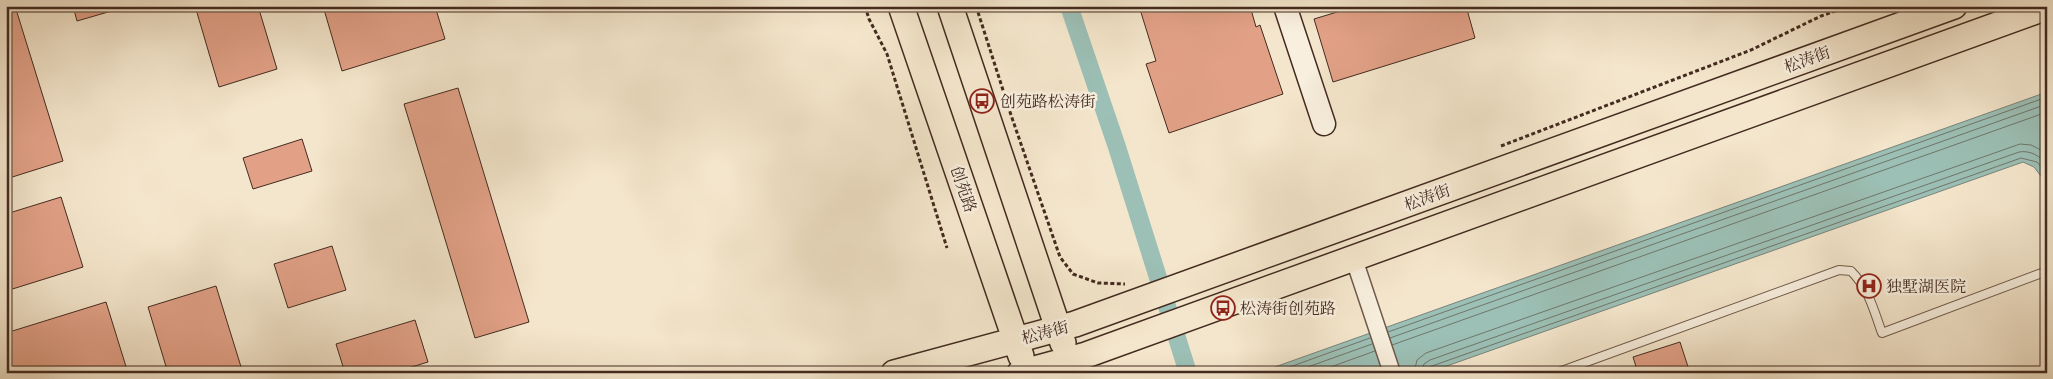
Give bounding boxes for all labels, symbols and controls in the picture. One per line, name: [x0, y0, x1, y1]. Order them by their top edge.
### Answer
street label: 松涛街: [1780, 40, 1834, 78]
bus stop icon: 创苑路松涛街: [969, 88, 995, 114]
place label: 创苑路松涛街: [1000, 89, 1096, 113]
street label: 创苑路: [945, 162, 983, 216]
street label: 松涛街: [1400, 178, 1454, 216]
hospital icon: 独墅湖医院: [1856, 273, 1882, 299]
place label: 独墅湖医院: [1886, 274, 1966, 298]
bus stop icon: 松涛街创苑路: [1210, 295, 1236, 321]
place label: 松涛街创苑路: [1240, 296, 1336, 320]
street label: 松涛街: [1019, 314, 1071, 350]

